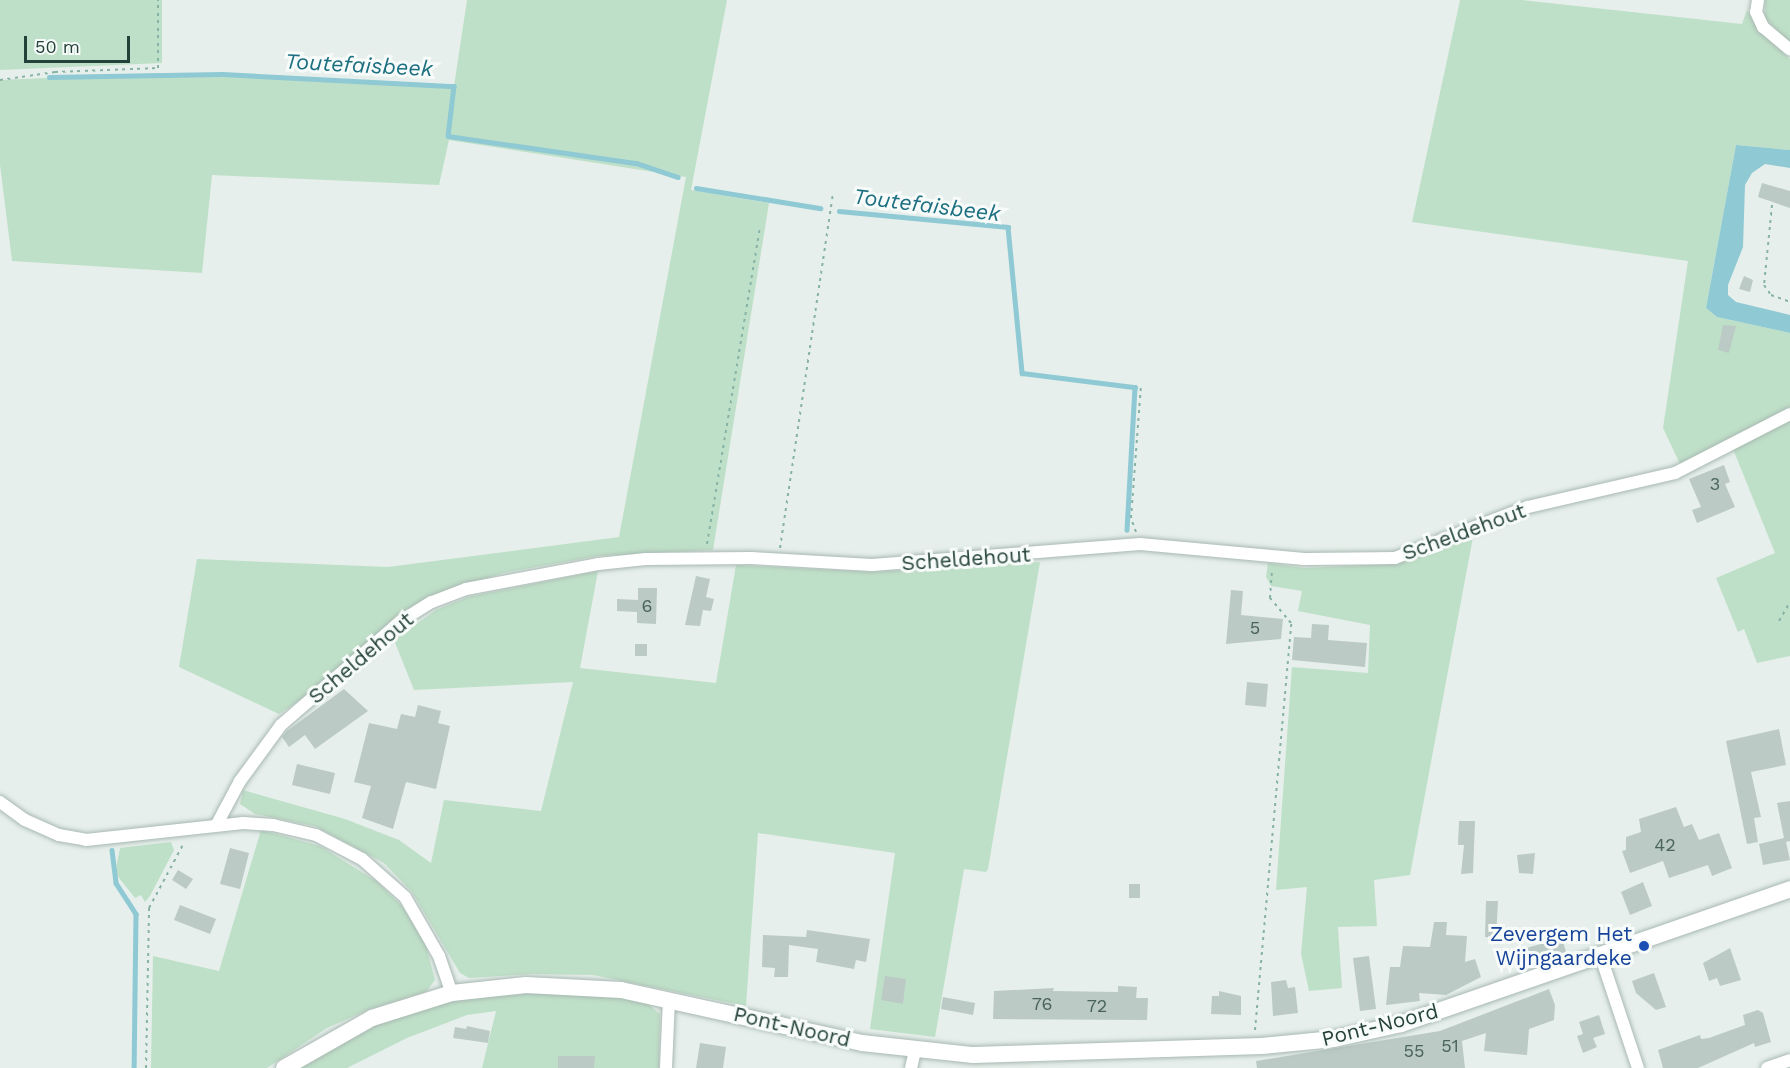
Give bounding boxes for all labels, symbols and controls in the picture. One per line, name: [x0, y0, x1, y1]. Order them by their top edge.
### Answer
scale bar: [27, 24, 134, 62]
text: 50 m: [35, 36, 80, 57]
water label: Toutefaisbeek: [284, 48, 434, 82]
water label: Toutefaisbeek: [852, 183, 1002, 227]
house number: 3: [1710, 473, 1720, 495]
street label: Scheldehout: [1399, 498, 1529, 566]
street label: Scheldehout: [901, 542, 1031, 576]
house number: 6: [642, 595, 652, 617]
street label: Scheldehout: [303, 607, 419, 709]
house number: 5: [1250, 617, 1260, 639]
house number: 42: [1654, 834, 1676, 856]
place label: Zevergem Het Wijngaardeke: [1490, 921, 1632, 971]
marker: Zevergem Het Wijngaardeke: [1637, 939, 1651, 953]
house number: 76: [1032, 993, 1052, 1015]
house number: 72: [1087, 995, 1107, 1017]
street label: Pont-Noord: [1319, 998, 1441, 1052]
street label: Pont-Noord: [731, 1001, 853, 1053]
house number: 51: [1441, 1035, 1459, 1057]
house number: 55: [1404, 1040, 1424, 1062]

